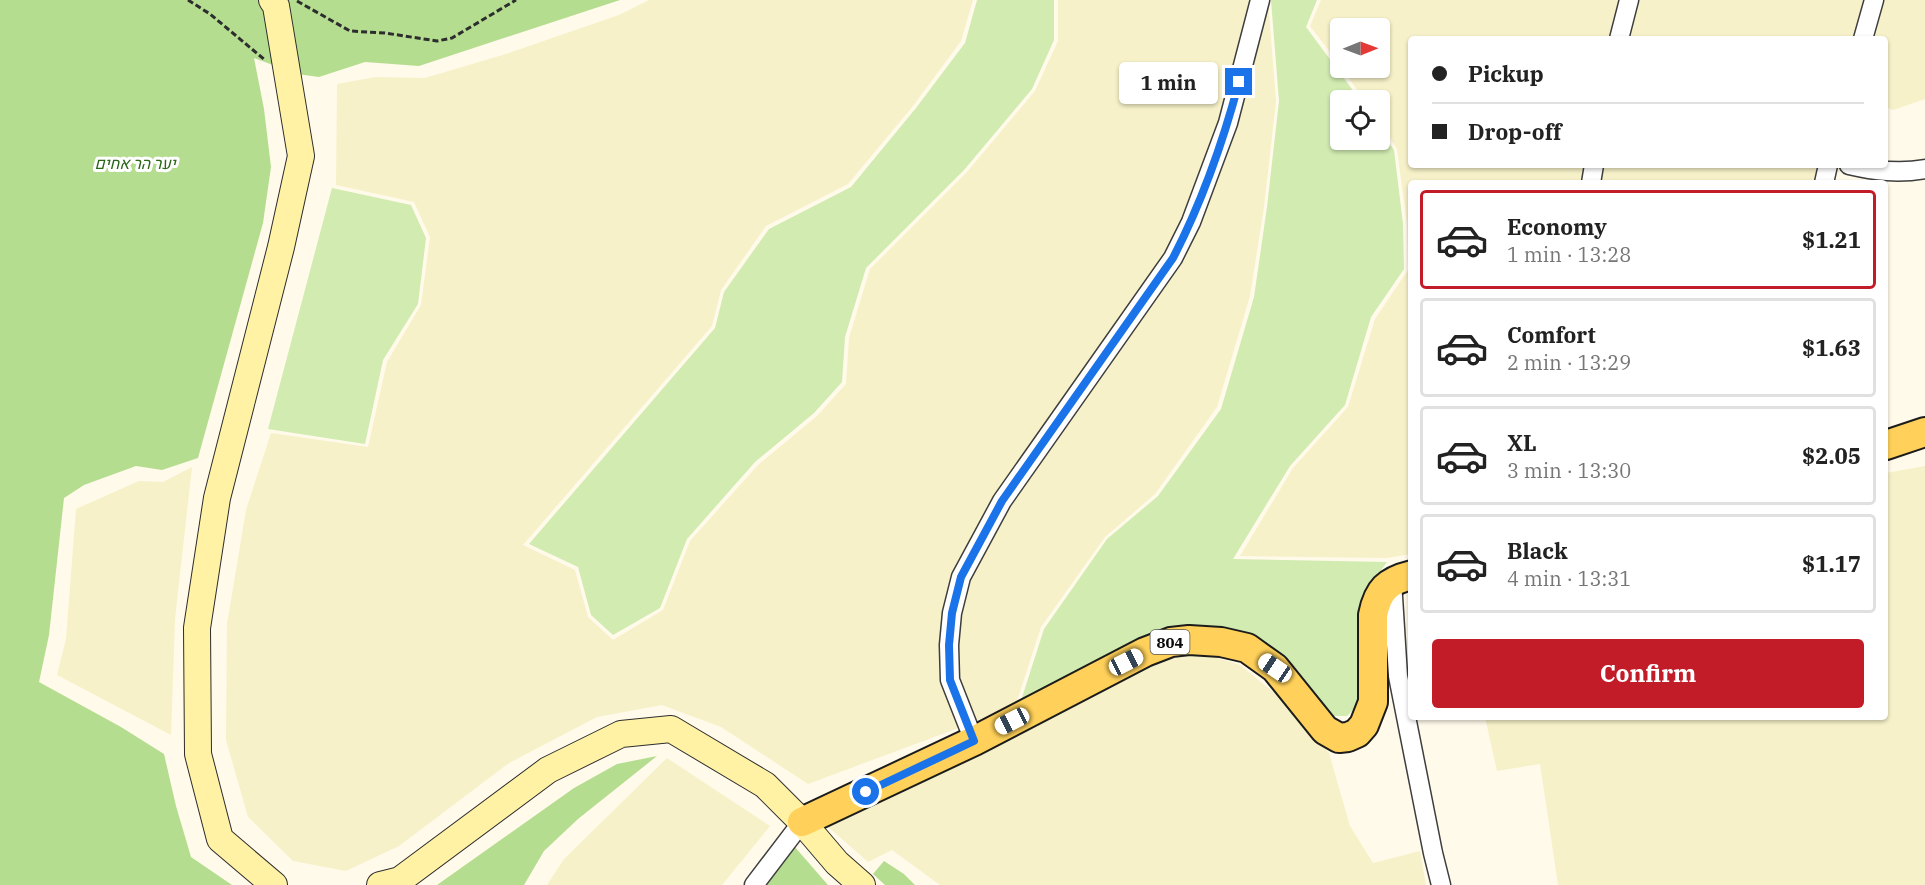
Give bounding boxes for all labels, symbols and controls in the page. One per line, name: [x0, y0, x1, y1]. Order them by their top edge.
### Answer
north arrow: [1330, 18, 1390, 78]
map controls: [1330, 18, 1390, 150]
text: Pickup: [1468, 59, 1544, 88]
callout: 1 min: [1119, 61, 1218, 103]
route end: [1225, 68, 1252, 95]
text: 1 min: [1141, 69, 1197, 96]
button: locate: [1330, 90, 1390, 150]
text: Drop-off: [1468, 117, 1562, 146]
park label: יער הר אחים: [95, 153, 177, 173]
text: Economy: [1507, 212, 1607, 241]
icon: car: [1435, 213, 1489, 267]
text: $1.21: [1802, 225, 1861, 254]
text: 1 min · 13:28: [1507, 241, 1631, 268]
text: Comfort: [1507, 320, 1596, 349]
icon: car: [1435, 321, 1489, 375]
text: $1.63: [1802, 333, 1861, 362]
text: 2 min · 13:29: [1507, 349, 1631, 376]
text: XL: [1507, 428, 1537, 457]
icon: car: [1435, 429, 1489, 483]
text: $2.05: [1802, 441, 1861, 470]
text: 3 min · 13:30: [1507, 457, 1631, 484]
text: Black: [1507, 536, 1568, 565]
icon: car: [1435, 537, 1489, 591]
text: $1.17: [1802, 549, 1861, 578]
text: 4 min · 13:31: [1507, 565, 1631, 592]
road number: 804: [1150, 630, 1190, 654]
button: Confirm: [1432, 639, 1864, 708]
car: [1106, 646, 1146, 678]
car: [1255, 650, 1295, 686]
car: [992, 705, 1032, 737]
route start: [852, 778, 879, 805]

